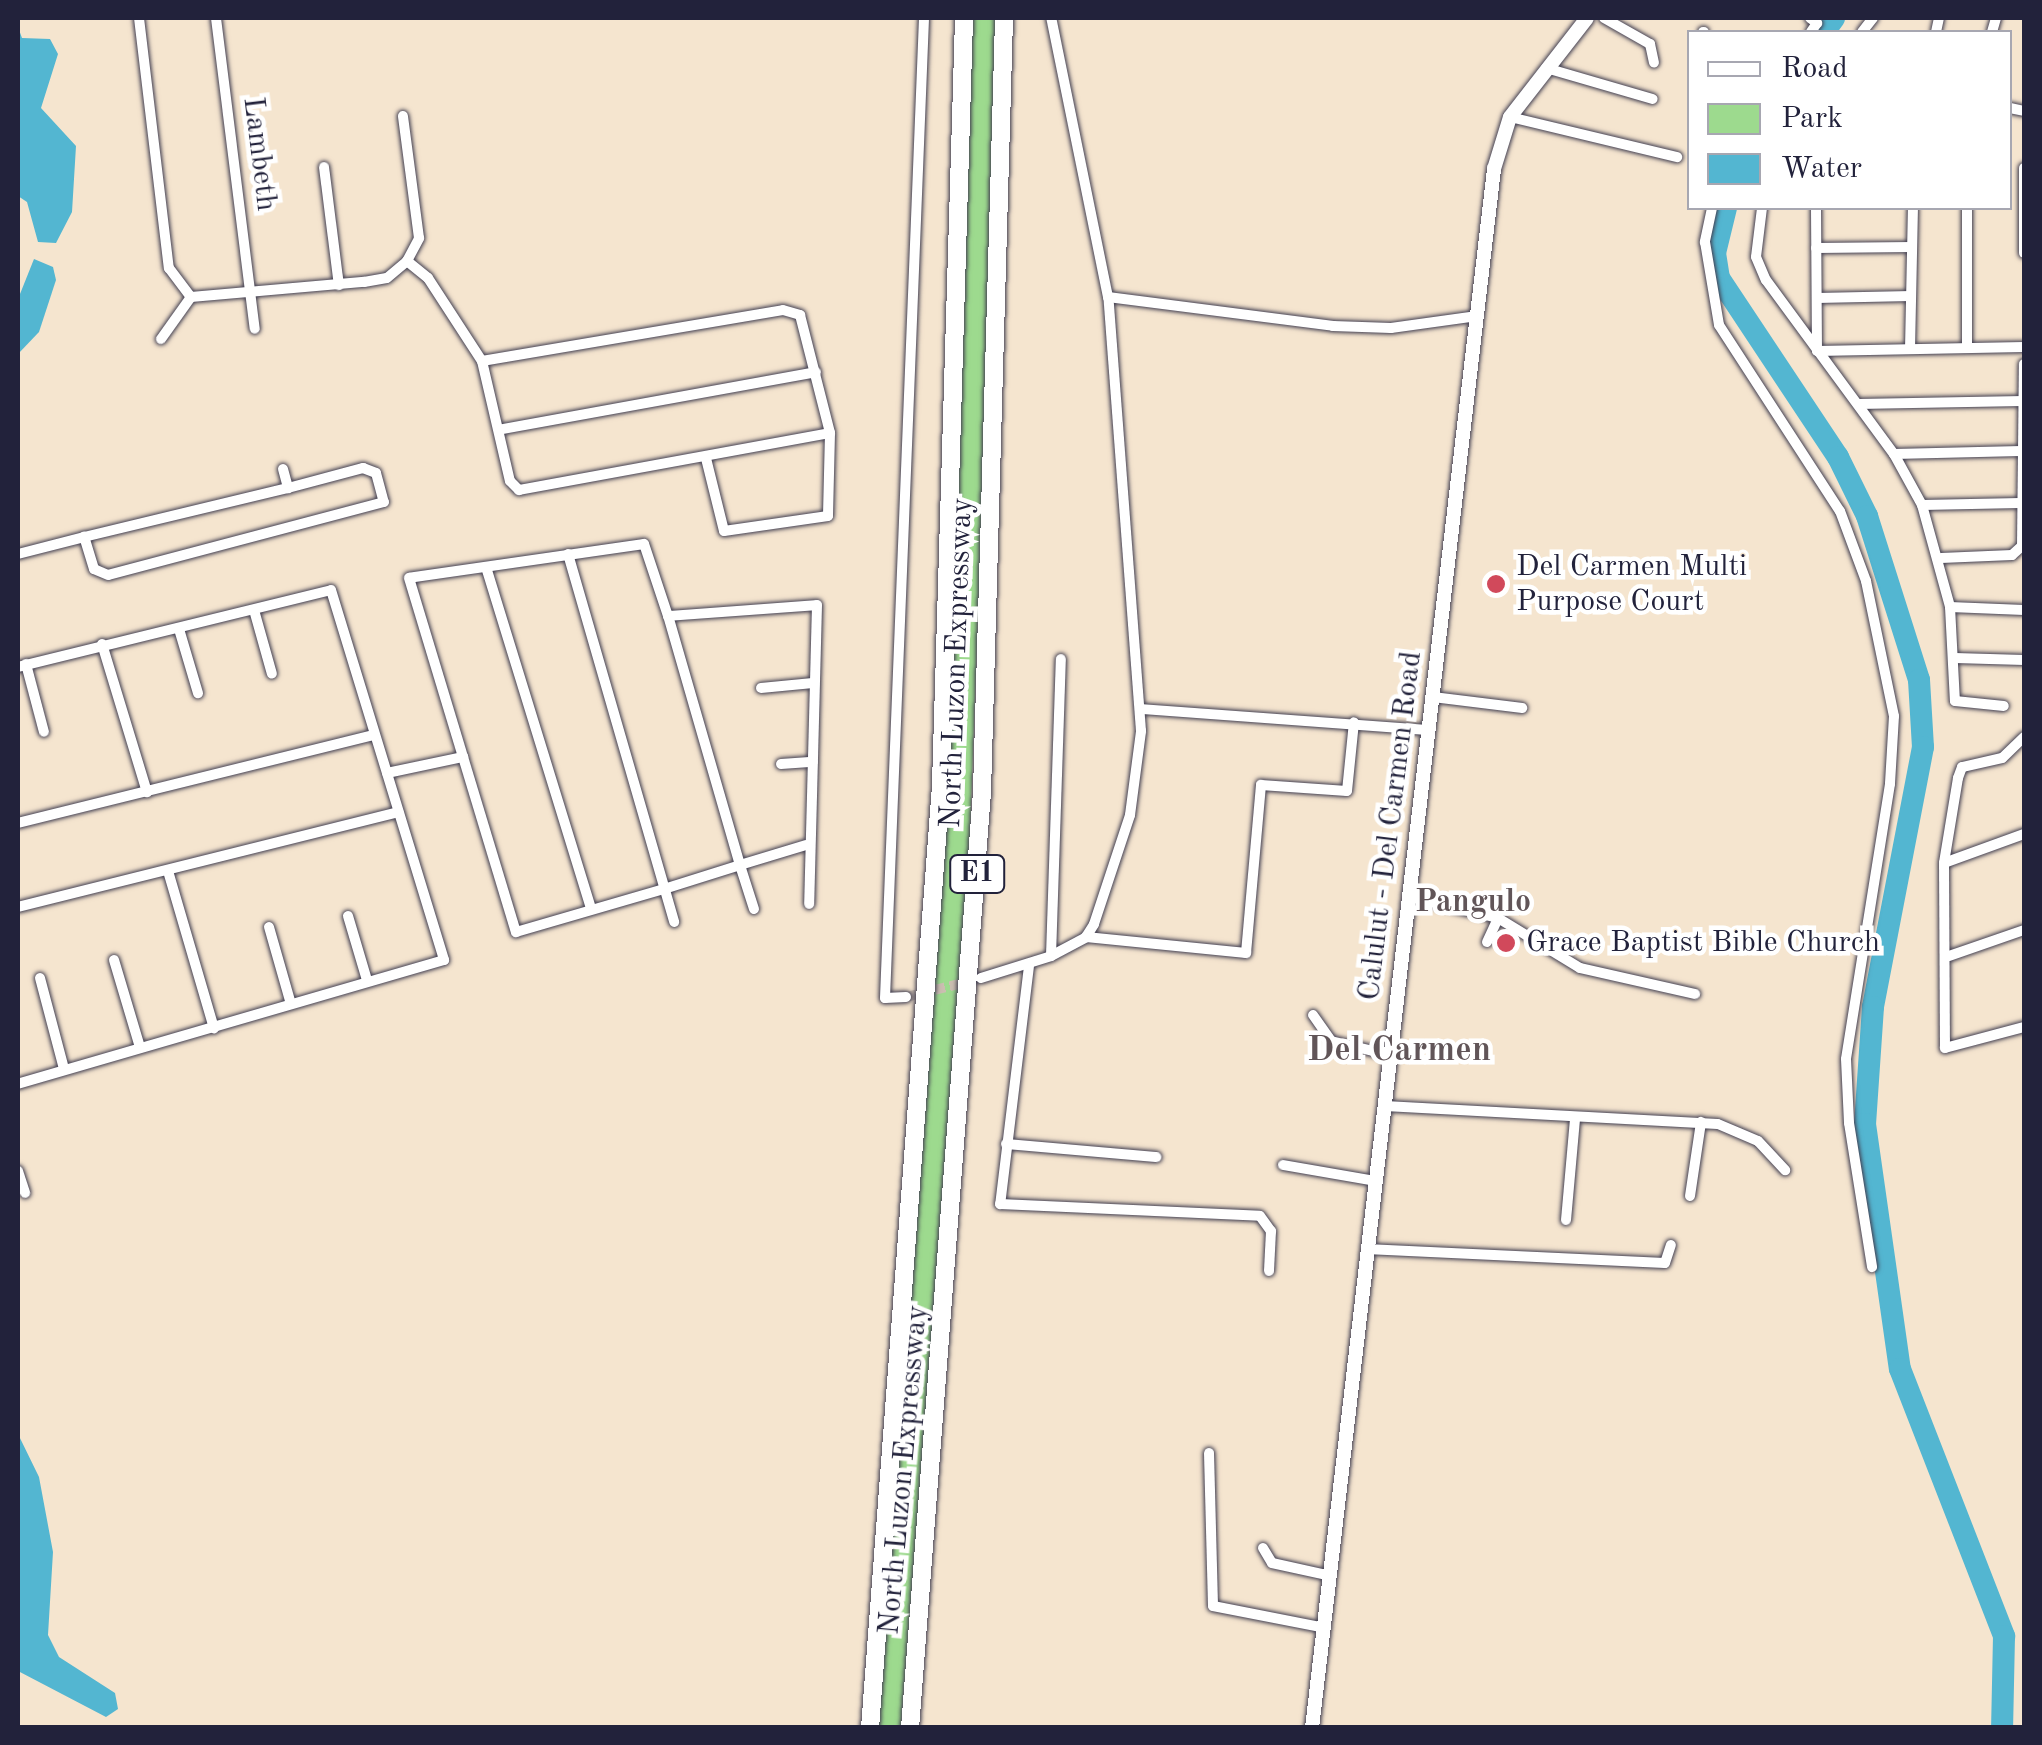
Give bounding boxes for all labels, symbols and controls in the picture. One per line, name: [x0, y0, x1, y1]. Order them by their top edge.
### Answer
legend: [1687, 30, 2012, 210]
text: Road: [1781, 54, 1848, 84]
street label: Lambeth: [234, 95, 284, 213]
text: Park: [1781, 104, 1843, 134]
text: Water: [1781, 154, 1862, 184]
street label: North Luzon Expressway: [933, 497, 981, 829]
place label: Del Carmen Multi Purpose Court: [1516, 549, 1747, 620]
marker: Del Carmen Multi Purpose Court: [1485, 573, 1507, 595]
street label: Calulut - Del Carmen Road: [1352, 649, 1430, 1003]
road number: E1: [947, 851, 1007, 897]
district label: Pangulo: [1415, 884, 1531, 922]
place label: Grace Baptist Bible Church: [1526, 925, 1880, 961]
marker: Grace Baptist Bible Church: [1495, 932, 1517, 954]
district label: Del Carmen: [1307, 1030, 1491, 1072]
street label: North Luzon Expressway: [872, 1304, 936, 1636]

